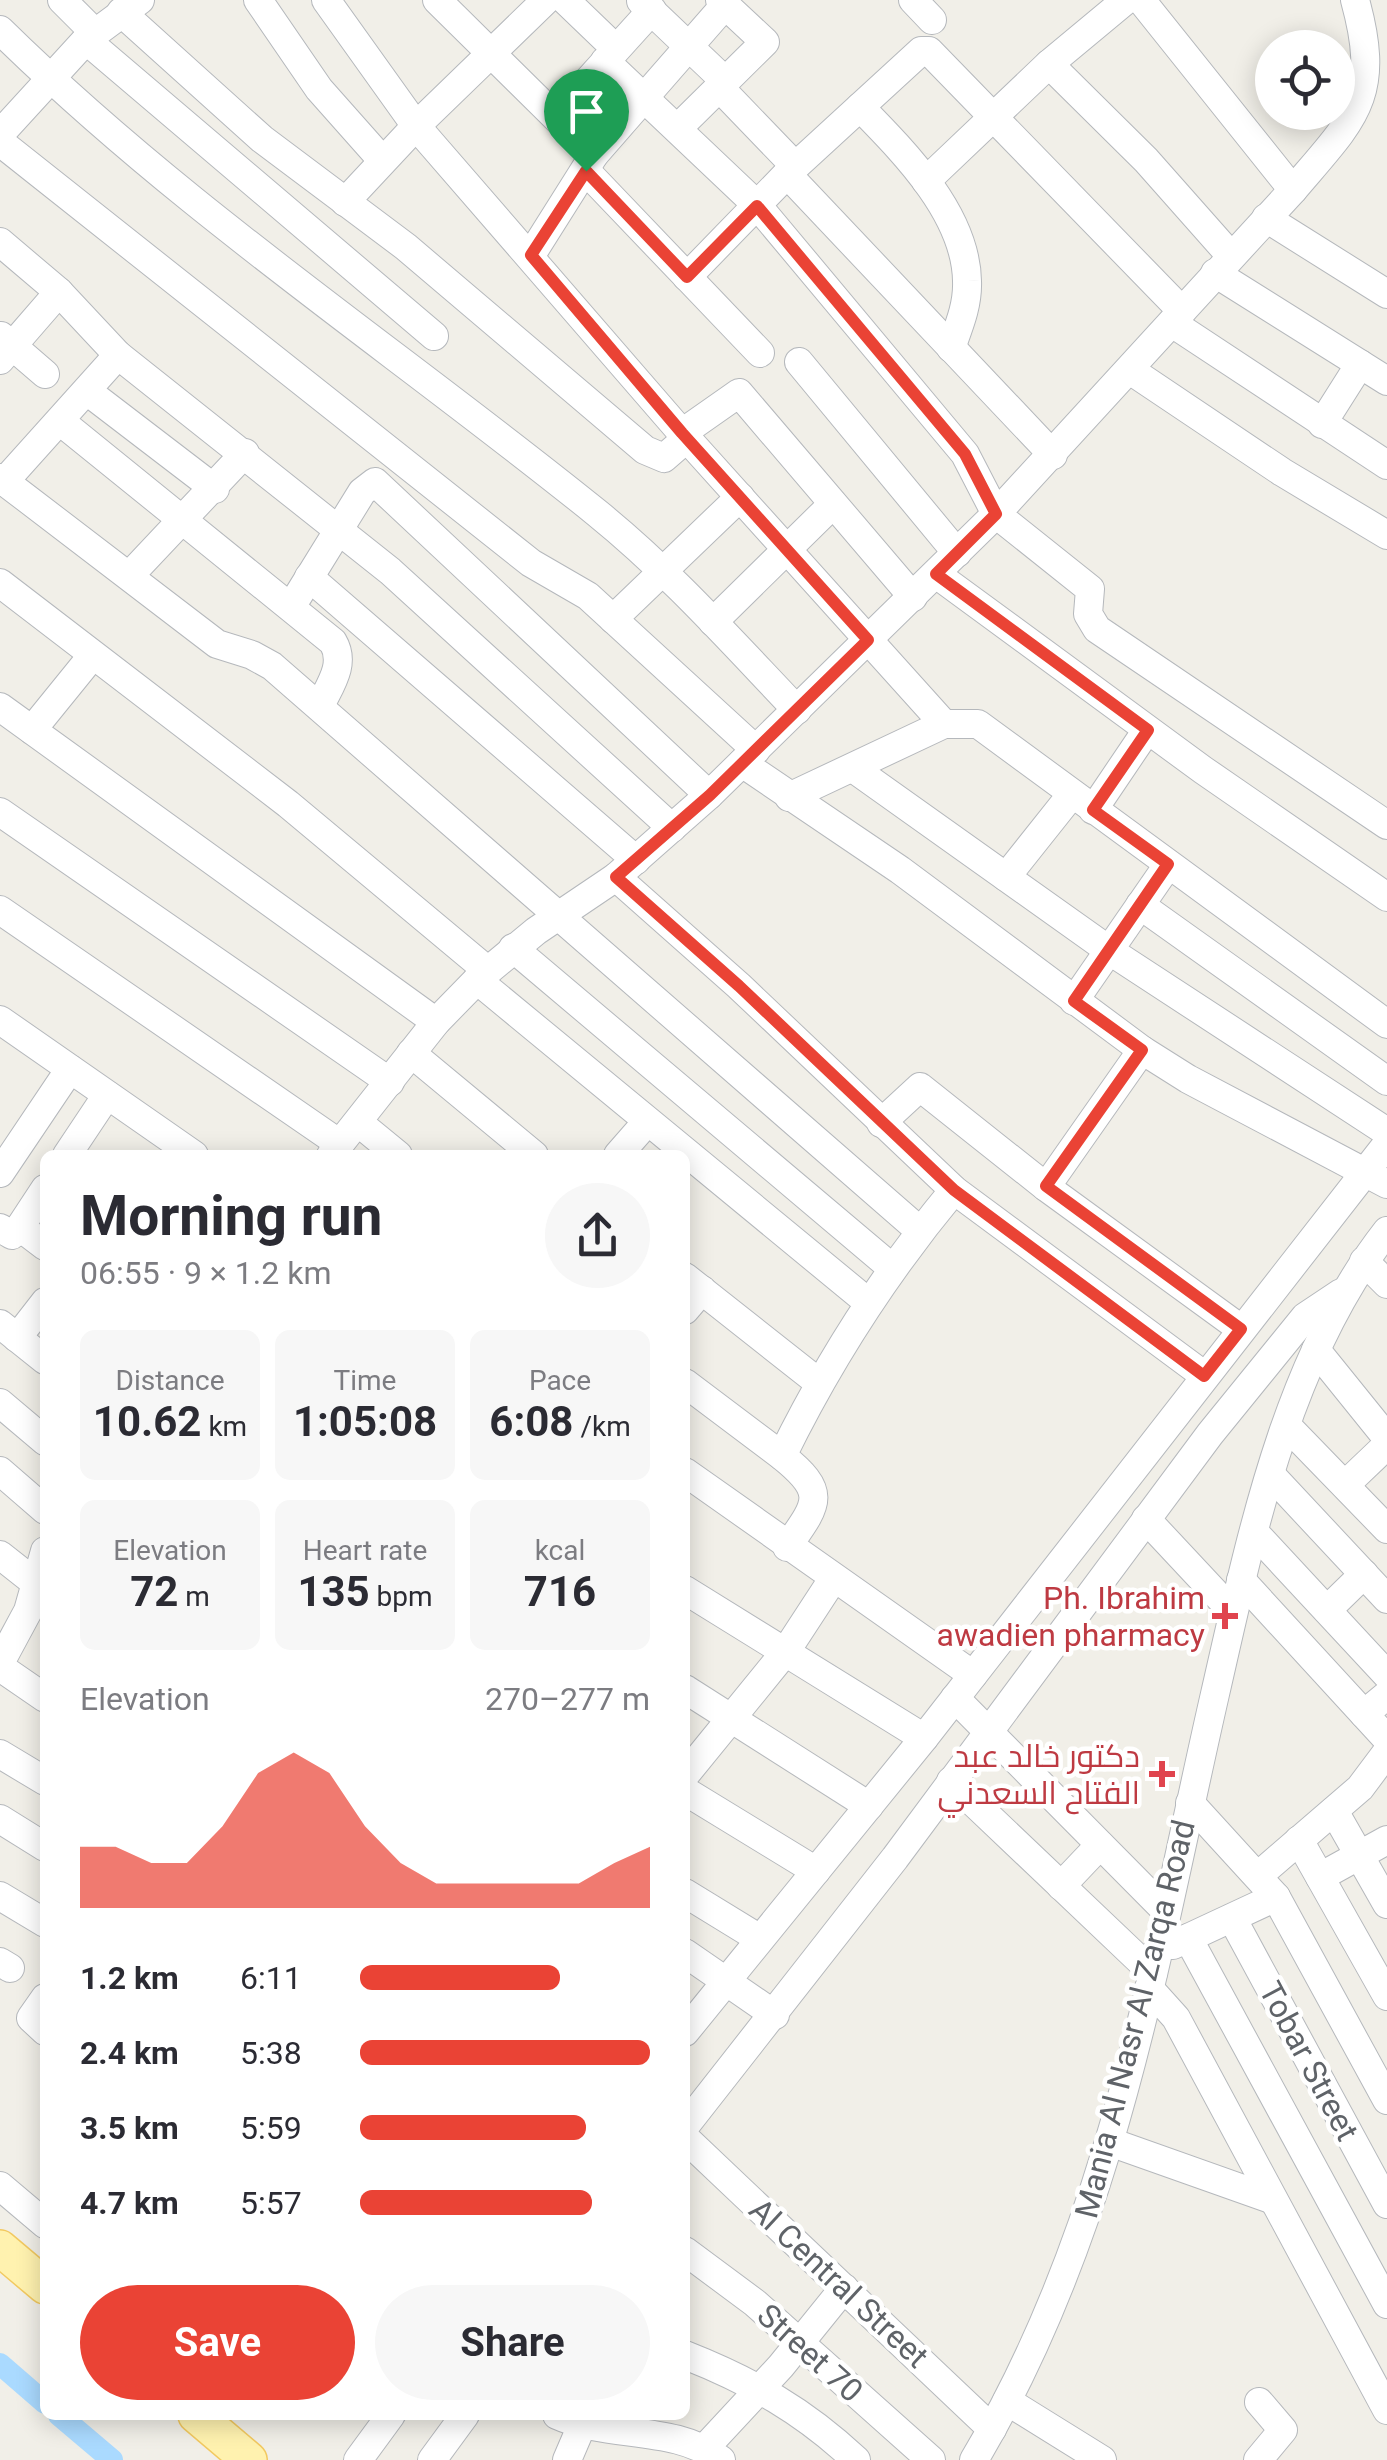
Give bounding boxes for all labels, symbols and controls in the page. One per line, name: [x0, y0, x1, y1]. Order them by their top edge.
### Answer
map controls: [1255, 30, 1355, 130]
button: locate: [1255, 30, 1355, 130]
pin: [544, 69, 629, 172]
icon: arrive: [559, 84, 614, 139]
button: share: [545, 1183, 650, 1288]
text: Morning run: [80, 1184, 382, 1248]
text: 06:55 · 9 × 1.2 km: [80, 1254, 331, 1292]
text: Distance: [116, 1364, 225, 1397]
text: Time: [334, 1364, 396, 1397]
text: Pace: [529, 1364, 591, 1397]
text: 10.62: [93, 1397, 201, 1446]
text: 1:05:08: [293, 1397, 437, 1446]
text: 6:08: [489, 1397, 573, 1446]
text: km: [201, 1410, 247, 1443]
text: /km: [573, 1410, 631, 1443]
text: Elevation: [113, 1534, 227, 1567]
text: Heart rate: [303, 1534, 427, 1567]
text: kcal: [535, 1534, 585, 1567]
text: 72: [130, 1567, 178, 1616]
text: 135: [297, 1567, 370, 1616]
text: 716: [524, 1567, 596, 1616]
place label: Ph. Ibrahim awadien pharmacy: [937, 1579, 1205, 1654]
text: m: [178, 1580, 210, 1613]
text: bpm: [370, 1580, 433, 1613]
marker: Ph. Ibrahim awadien pharmacy: [1214, 1605, 1236, 1627]
text: Elevation: [80, 1680, 210, 1718]
text: 270–277 m: [485, 1680, 650, 1718]
place label: دكتور خالد عبد الفتاح السعدني: [938, 1737, 1140, 1818]
marker: دكتور خالد عبد الفتاح السعدني: [1149, 1761, 1175, 1787]
street label: Mania Al Nasr Al Zarqa Road: [1067, 1816, 1203, 2222]
text: 1.2 km: [80, 1959, 179, 1997]
text: 6:11: [240, 1959, 302, 1997]
street label: Tobar Street: [1251, 1975, 1367, 2147]
text: 2.4 km: [80, 2034, 179, 2072]
text: 5:38: [240, 2034, 302, 2072]
text: 3.5 km: [80, 2109, 179, 2147]
text: 5:59: [240, 2109, 302, 2147]
text: 4.7 km: [80, 2184, 179, 2222]
text: 5:57: [240, 2184, 302, 2222]
street label: Al Central Street: [742, 2191, 936, 2375]
button: Save: [80, 2285, 355, 2400]
button: Share: [375, 2285, 650, 2400]
street label: Street 70: [750, 2296, 870, 2410]

